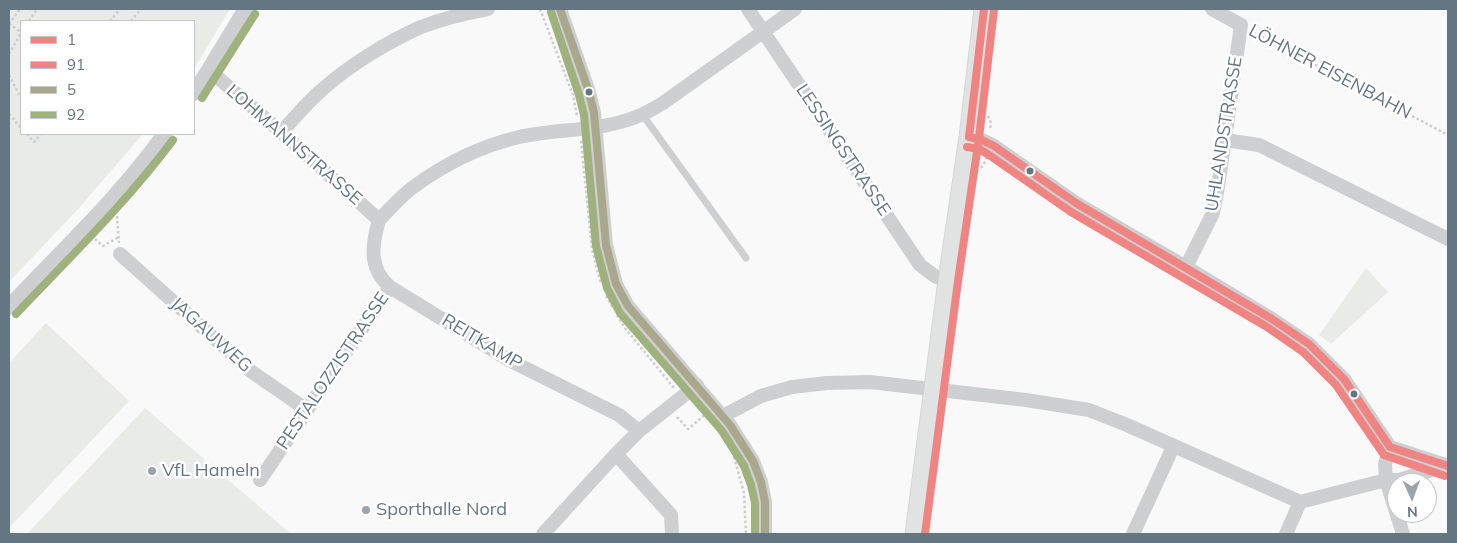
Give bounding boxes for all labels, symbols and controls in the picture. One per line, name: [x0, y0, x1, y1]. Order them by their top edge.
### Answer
legend: [20, 20, 195, 135]
street label: LÖHNER EISENBAHN: [1245, 20, 1415, 124]
text: 1: [67, 30, 76, 49]
text: 91: [67, 55, 85, 74]
street label: UHLANDSTRASSE: [1201, 55, 1247, 213]
text: 5: [67, 80, 76, 99]
street label: LOHMANNSTRASSE: [222, 80, 366, 210]
street label: LESSINGSTRASSE: [791, 80, 895, 220]
unlabelled marker: [584, 87, 594, 97]
text: 92: [67, 105, 85, 124]
unlabelled marker: [1025, 166, 1035, 176]
street label: PESTALOZZISTRASSE: [272, 288, 394, 454]
street label: JAGAUWEG: [166, 293, 256, 377]
street label: REITKAMP: [438, 310, 526, 374]
unlabelled marker: [1349, 389, 1359, 399]
place label: VfL Hameln: [162, 460, 260, 482]
marker: VfL Hameln: [146, 465, 158, 477]
north arrow: [1387, 473, 1437, 523]
place label: Sporthalle Nord: [376, 499, 507, 521]
text: N: [1407, 503, 1418, 521]
marker: Sporthalle Nord: [360, 504, 372, 516]

